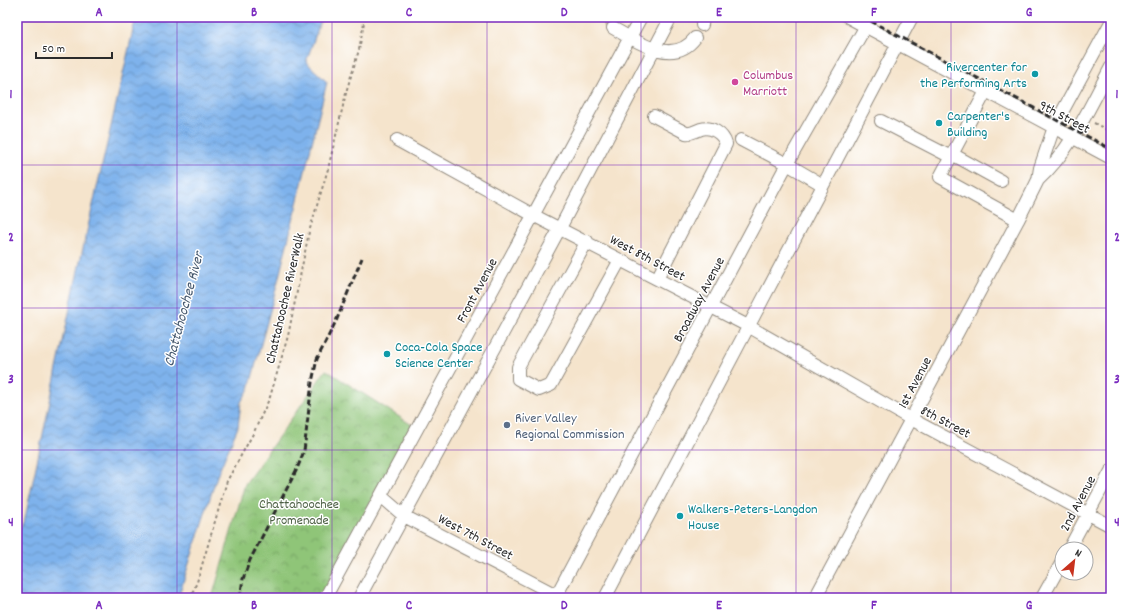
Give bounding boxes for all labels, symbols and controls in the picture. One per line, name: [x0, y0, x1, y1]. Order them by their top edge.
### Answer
text: A: [95, 4, 103, 23]
text: B: [251, 4, 257, 23]
text: C: [406, 4, 413, 23]
text: D: [561, 4, 568, 23]
text: E: [716, 4, 723, 23]
text: F: [871, 4, 877, 23]
text: G: [1026, 4, 1033, 23]
scale bar: [36, 34, 112, 60]
text: 50 m: [42, 41, 65, 58]
place label: Rivercenter for the Performing Arts: [920, 58, 1028, 94]
place label: Columbus Marriott: [743, 66, 793, 102]
marker: Rivercenter for the Performing Arts: [1030, 69, 1040, 79]
marker: Columbus Marriott: [730, 77, 740, 87]
text: 1: [10, 86, 13, 105]
text: 1: [1116, 86, 1119, 105]
street label: 9th Street: [1035, 96, 1093, 140]
place label: Carpenter's Building: [947, 107, 1010, 143]
marker: Carpenter's Building: [934, 118, 944, 128]
text: 2: [8, 229, 14, 248]
text: 2: [1114, 229, 1120, 248]
street label: West 8th Street: [606, 230, 688, 287]
street label: Chattahoochee RiverWalk: [261, 231, 311, 366]
water label: Chattahoochee River: [159, 248, 211, 369]
street label: Broadway Avenue: [669, 254, 731, 346]
street label: Front Avenue: [452, 255, 503, 327]
place label: Coca-Cola Space Science Center: [395, 338, 482, 374]
marker: Coca-Cola Space Science Center: [382, 349, 392, 359]
street label: 1st Avenue: [894, 354, 938, 412]
text: 3: [8, 371, 14, 390]
text: 3: [1114, 371, 1120, 390]
street label: 8th Street: [916, 401, 974, 444]
place label: River Valley Regional Commission: [515, 409, 624, 445]
marker: River Valley Regional Commission: [502, 420, 512, 430]
street label: 2nd Avenue: [1056, 472, 1102, 535]
park label: Chattahoochee Promenade: [259, 495, 339, 531]
place label: Walkers-Peters-Langdon House: [688, 500, 818, 536]
street label: West 7th Street: [434, 510, 516, 566]
marker: Walkers-Peters-Langdon House: [675, 511, 685, 521]
text: 4: [8, 514, 14, 533]
text: 4: [1114, 514, 1120, 533]
north arrow: [1054, 541, 1094, 581]
text: N: [1072, 546, 1084, 563]
text: A: [95, 597, 103, 615]
text: B: [251, 597, 257, 615]
text: C: [406, 597, 413, 615]
text: D: [561, 597, 568, 615]
text: E: [716, 597, 723, 615]
text: F: [871, 597, 877, 615]
text: G: [1026, 597, 1033, 615]

